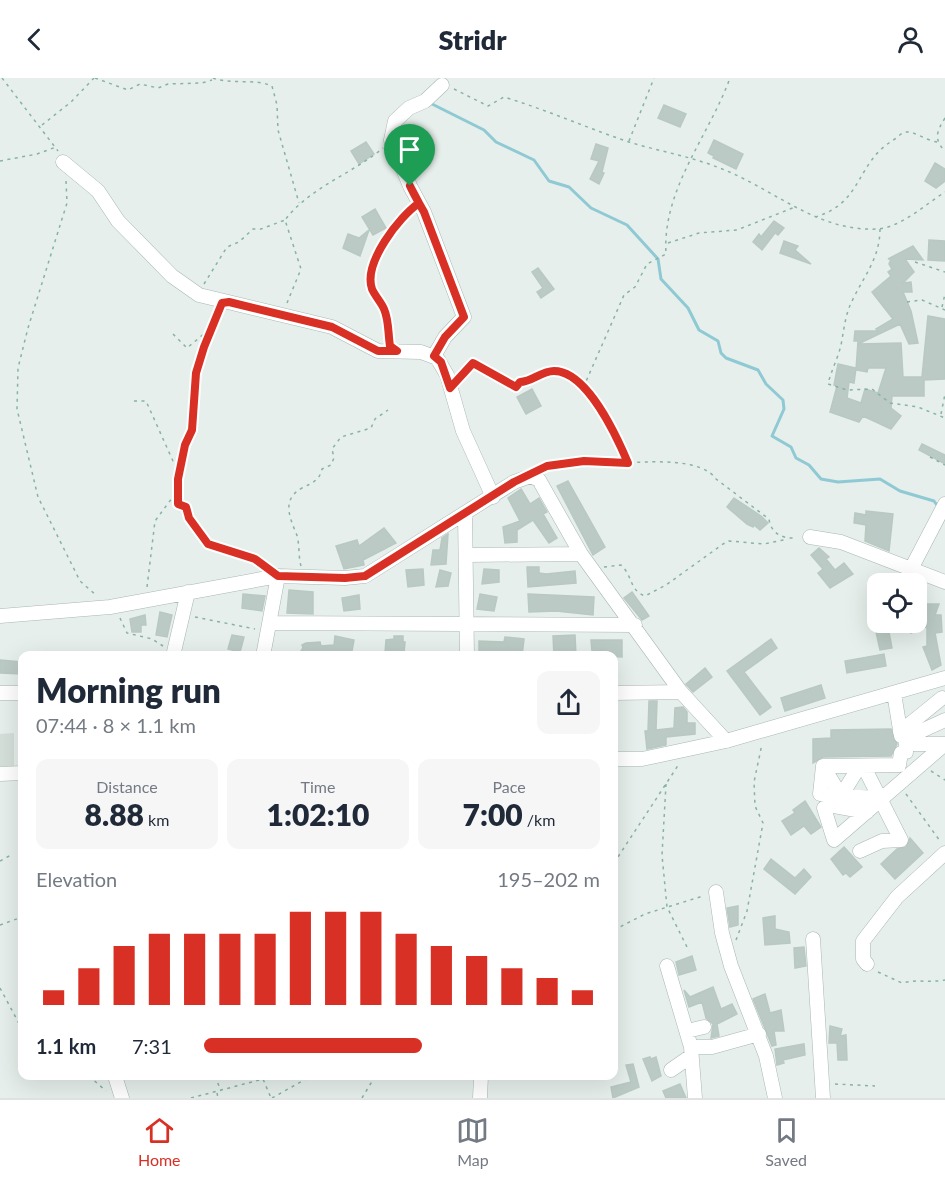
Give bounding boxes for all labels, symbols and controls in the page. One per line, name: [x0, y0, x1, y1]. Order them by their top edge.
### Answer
icon: back: [18, 23, 51, 56]
text: Stridr: [438, 23, 507, 56]
icon: person: [894, 23, 927, 56]
pin: [384, 124, 435, 186]
icon: arrive: [393, 133, 426, 166]
map controls: [867, 573, 927, 633]
button: locate: [867, 573, 927, 633]
text: Morning run: [36, 670, 221, 710]
button: share: [537, 671, 600, 734]
text: 07:44 · 8 × 1.1 km: [36, 713, 196, 737]
text: Distance: [96, 777, 158, 796]
text: Time: [301, 777, 335, 796]
text: Pace: [492, 777, 526, 796]
text: 8.88: [85, 796, 144, 832]
text: 1:02:10: [267, 796, 369, 832]
text: 7:00: [463, 796, 523, 832]
text: km: [144, 810, 169, 829]
text: /km: [523, 810, 555, 829]
text: Elevation: [36, 867, 117, 891]
text: 195–202 m: [497, 867, 600, 891]
text: 1.1 km: [36, 1034, 96, 1058]
text: 7:31: [132, 1034, 172, 1058]
tab: Home: [138, 1114, 181, 1169]
tab: Map: [456, 1114, 489, 1169]
tab: Saved: [765, 1114, 807, 1169]

